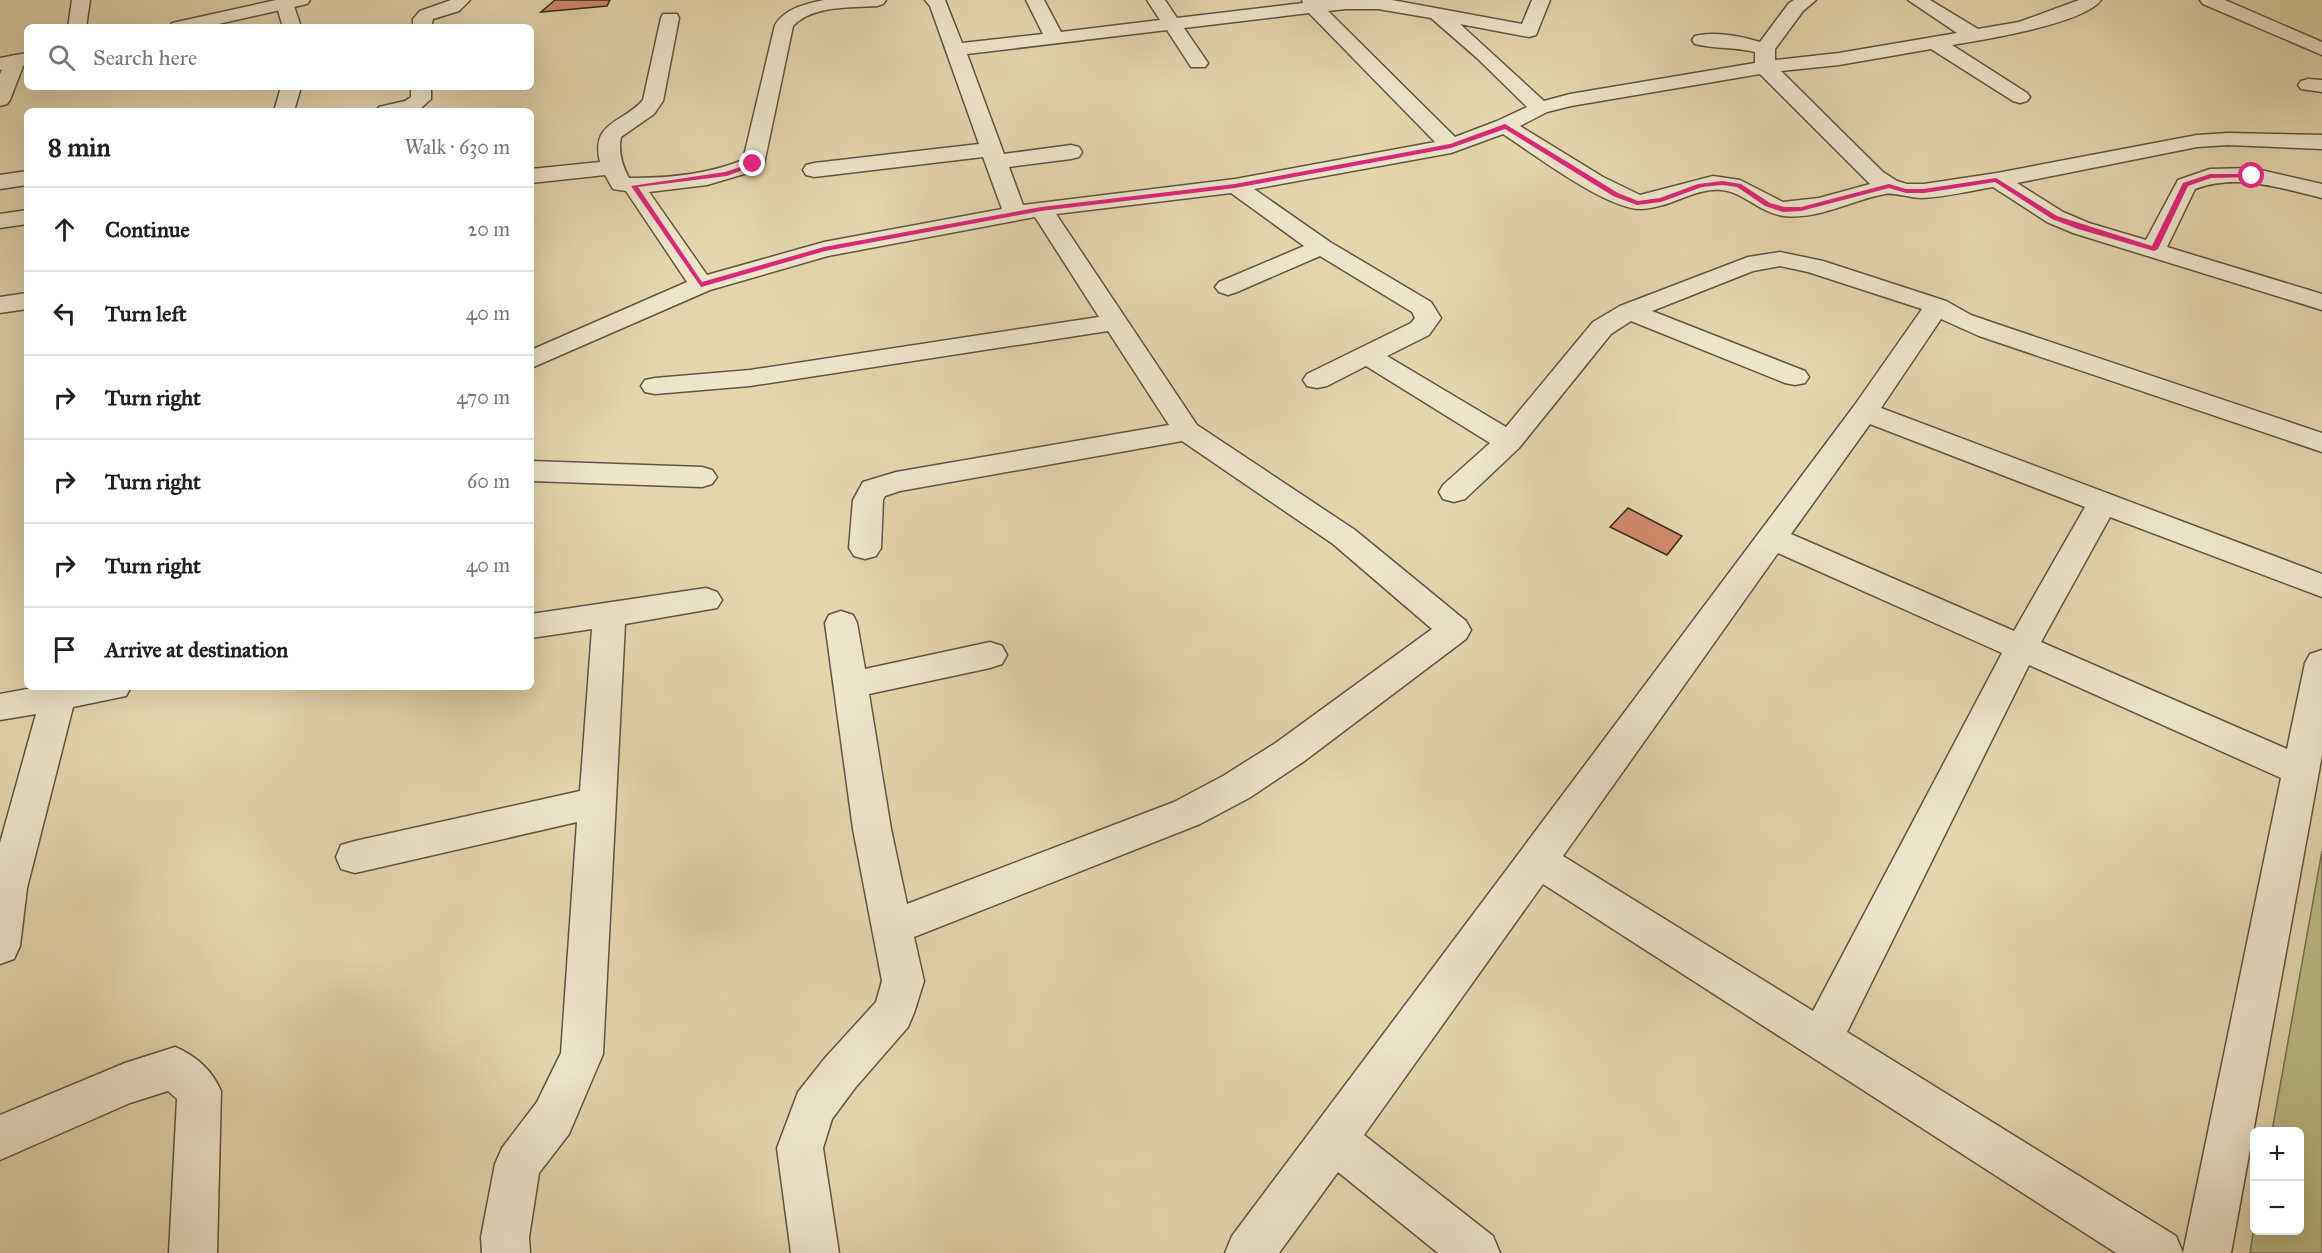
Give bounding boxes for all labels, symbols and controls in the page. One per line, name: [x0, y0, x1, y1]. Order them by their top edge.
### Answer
search box: [24, 24, 534, 90]
icon: search: [45, 41, 78, 74]
text: Search here: [93, 44, 197, 71]
text: 8 min: [48, 131, 111, 163]
text: Walk · 630 m: [405, 135, 510, 159]
route end: [739, 150, 765, 176]
route start: [2238, 162, 2264, 188]
icon: ahead: [48, 213, 81, 246]
text: Continue: [105, 216, 190, 243]
text: 20 m: [467, 217, 510, 241]
icon: left: [48, 297, 81, 330]
text: Turn left: [105, 300, 187, 327]
text: 40 m: [466, 301, 510, 325]
icon: right: [48, 381, 81, 414]
text: Turn right: [105, 384, 201, 411]
text: 470 m: [456, 385, 510, 409]
icon: right: [48, 465, 81, 498]
text: Turn right: [105, 468, 201, 495]
text: 60 m: [467, 469, 510, 493]
icon: right: [48, 549, 81, 582]
text: Turn right: [105, 552, 201, 579]
text: 40 m: [466, 553, 510, 577]
icon: arrive: [48, 633, 81, 666]
text: Arrive at destination: [105, 636, 288, 663]
map controls: [2250, 1127, 2304, 1235]
button: +: [2250, 1127, 2304, 1181]
button: −: [2250, 1181, 2304, 1235]

